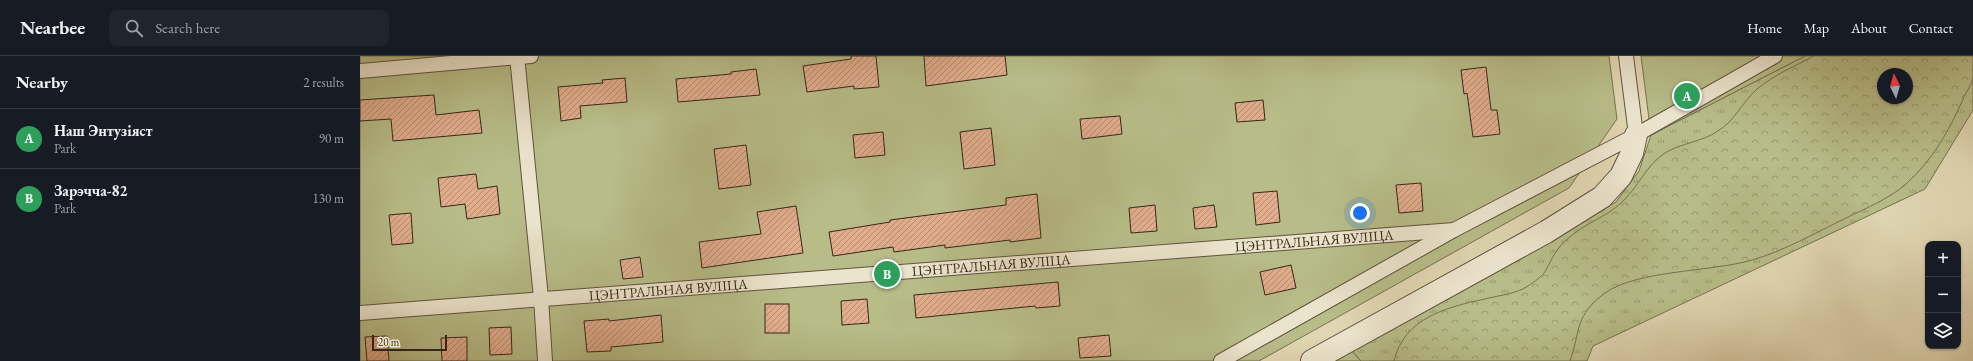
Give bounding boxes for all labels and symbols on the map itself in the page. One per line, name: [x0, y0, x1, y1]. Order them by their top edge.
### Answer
north arrow: [1877, 68, 1913, 104]
pin: A: [1674, 81, 1700, 111]
your location: [1350, 203, 1370, 223]
street label: ЦЭНТРАЛЬНАЯ ВУЛІЦА: [1234, 226, 1395, 256]
street label: ЦЭНТРАЛЬНАЯ ВУЛІЦА: [911, 250, 1072, 280]
pin: B: [874, 259, 900, 289]
street label: ЦЭНТРАЛЬНАЯ ВУЛІЦА: [588, 275, 748, 305]
scale bar: [372, 333, 447, 352]

